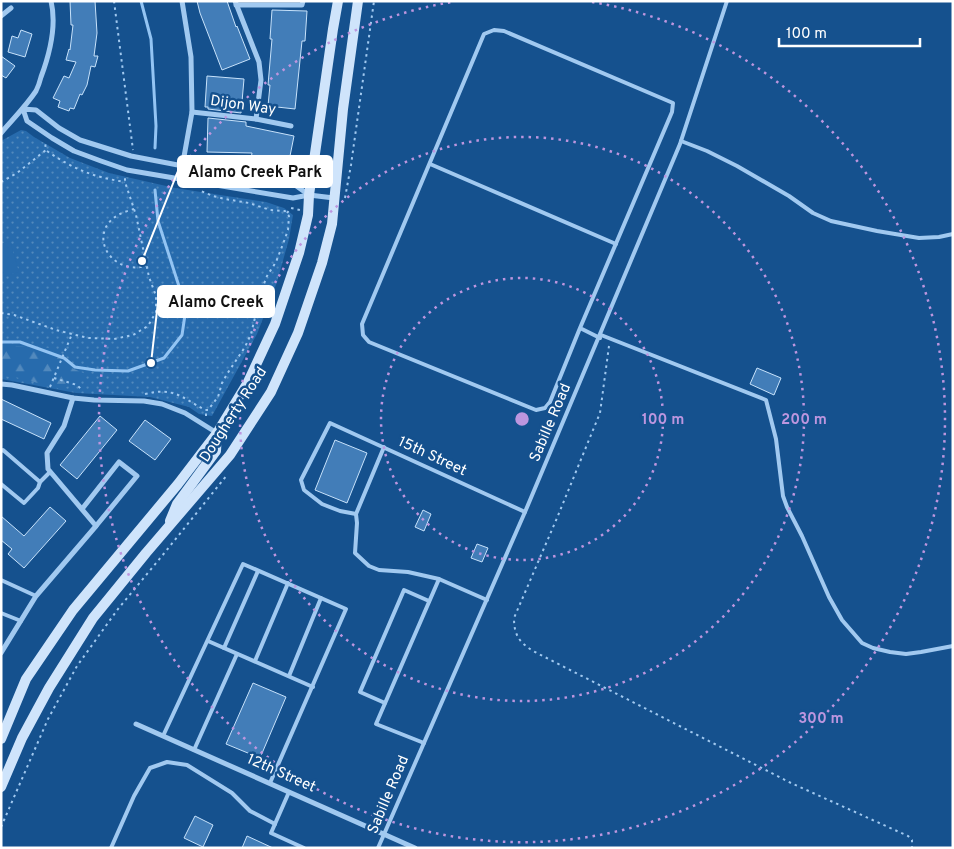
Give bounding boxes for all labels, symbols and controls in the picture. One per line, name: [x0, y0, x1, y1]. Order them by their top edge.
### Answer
scale bar: [779, 15, 920, 47]
text: 100 m: [786, 25, 827, 44]
street label: Dijon Way: [209, 92, 277, 120]
callout: Alamo Creek Park: [178, 156, 332, 187]
text: Alamo Creek Park: [188, 163, 322, 183]
callout: Alamo Creek: [158, 286, 274, 317]
text: Alamo Creek: [168, 293, 264, 313]
street label: Dougherty Road: [196, 364, 272, 466]
street label: Sabille Road: [526, 381, 576, 465]
centre of rings: [513, 410, 531, 428]
text: 100 m: [642, 411, 684, 430]
text: 200 m: [781, 411, 827, 430]
street label: 15th Street: [395, 433, 469, 481]
text: 300 m: [798, 710, 844, 729]
street label: 12th Street: [244, 750, 318, 798]
street label: Sabille Road: [364, 753, 414, 837]

